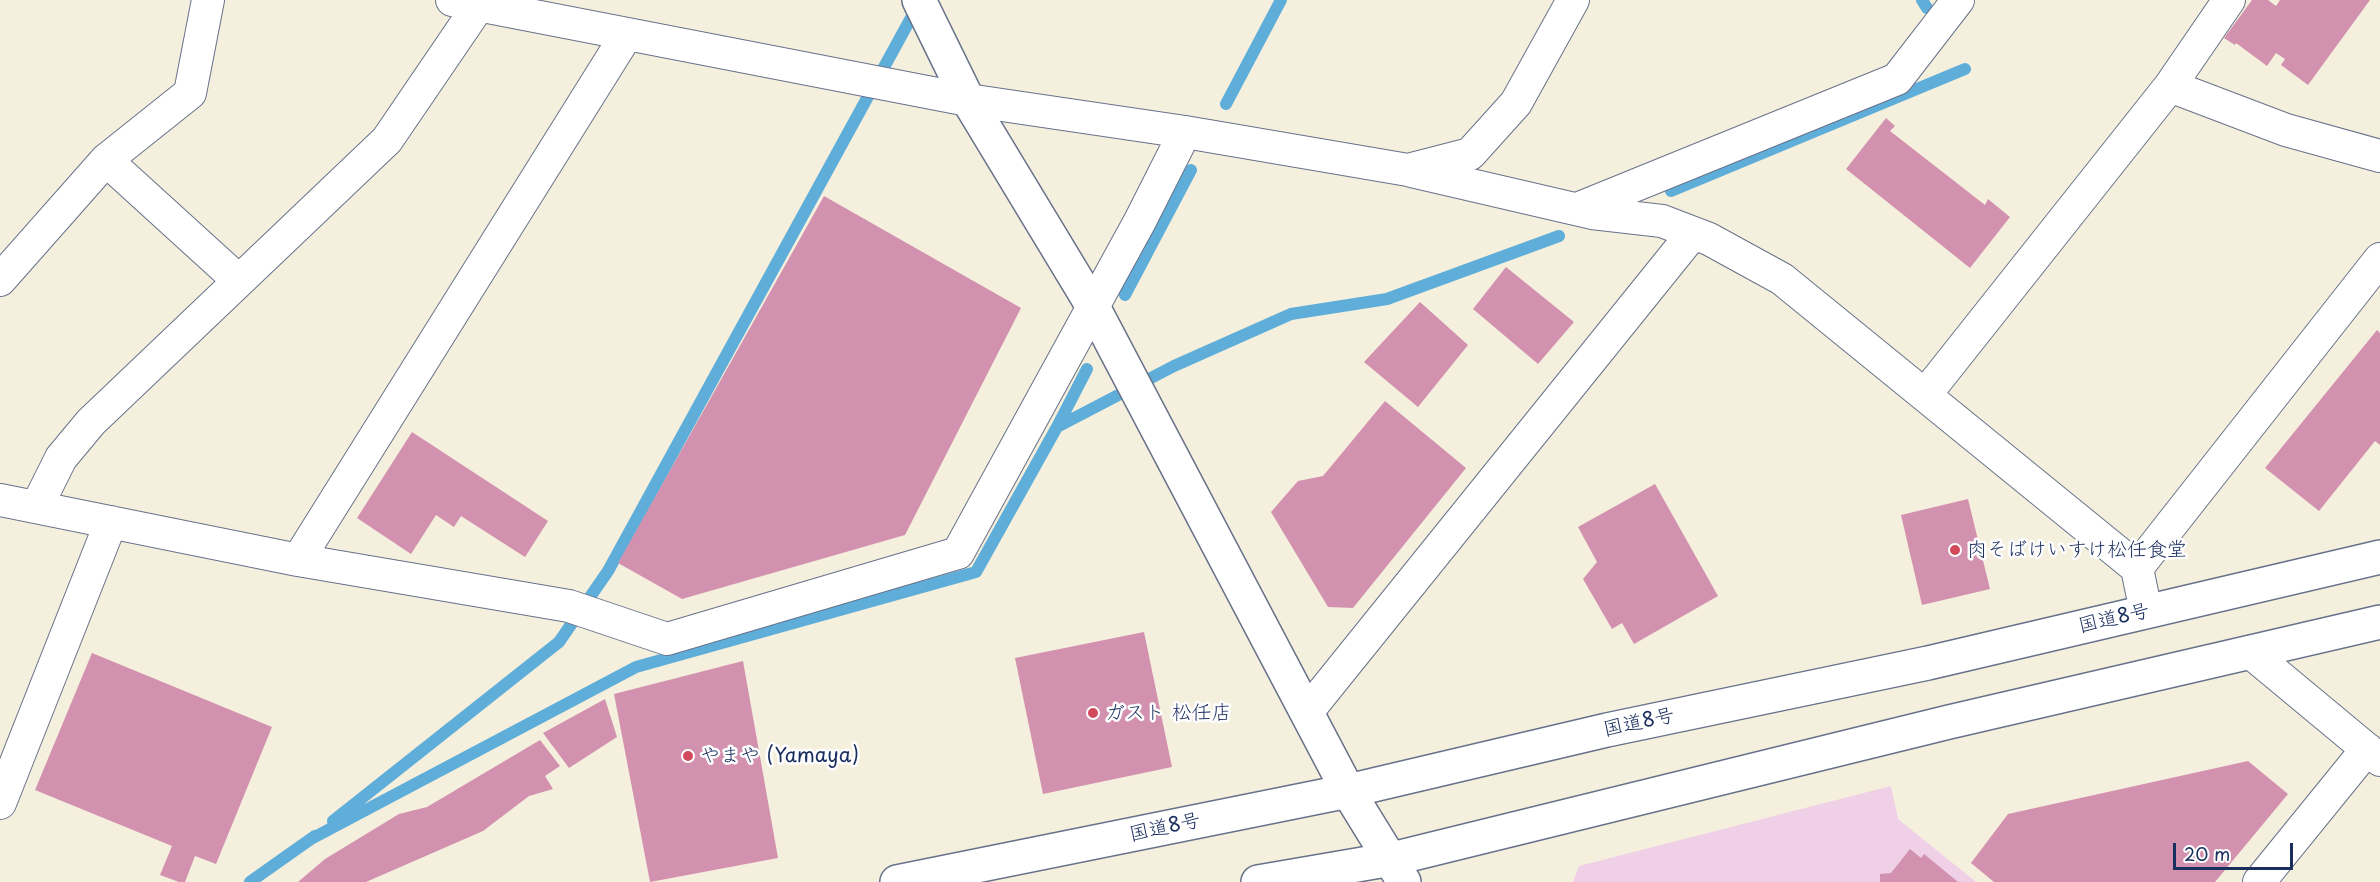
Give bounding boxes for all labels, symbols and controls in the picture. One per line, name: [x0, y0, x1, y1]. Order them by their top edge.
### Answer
place label: 肉そばけいすけ松任食堂: [1967, 538, 2187, 562]
marker: 肉そばけいすけ松任食堂: [1948, 543, 1962, 557]
street label: 国道8号: [2076, 599, 2152, 639]
place label: ガスト 松任店: [1105, 701, 1231, 725]
street label: 国道8号: [1601, 704, 1677, 742]
marker: ガスト 松任店: [1086, 706, 1100, 720]
place label: やまや (Yamaya): [700, 744, 859, 768]
marker: やまや (Yamaya): [681, 749, 695, 763]
street label: 国道8号: [1127, 809, 1203, 847]
scale bar: [2176, 831, 2296, 869]
text: 20 m: [2184, 840, 2230, 867]

